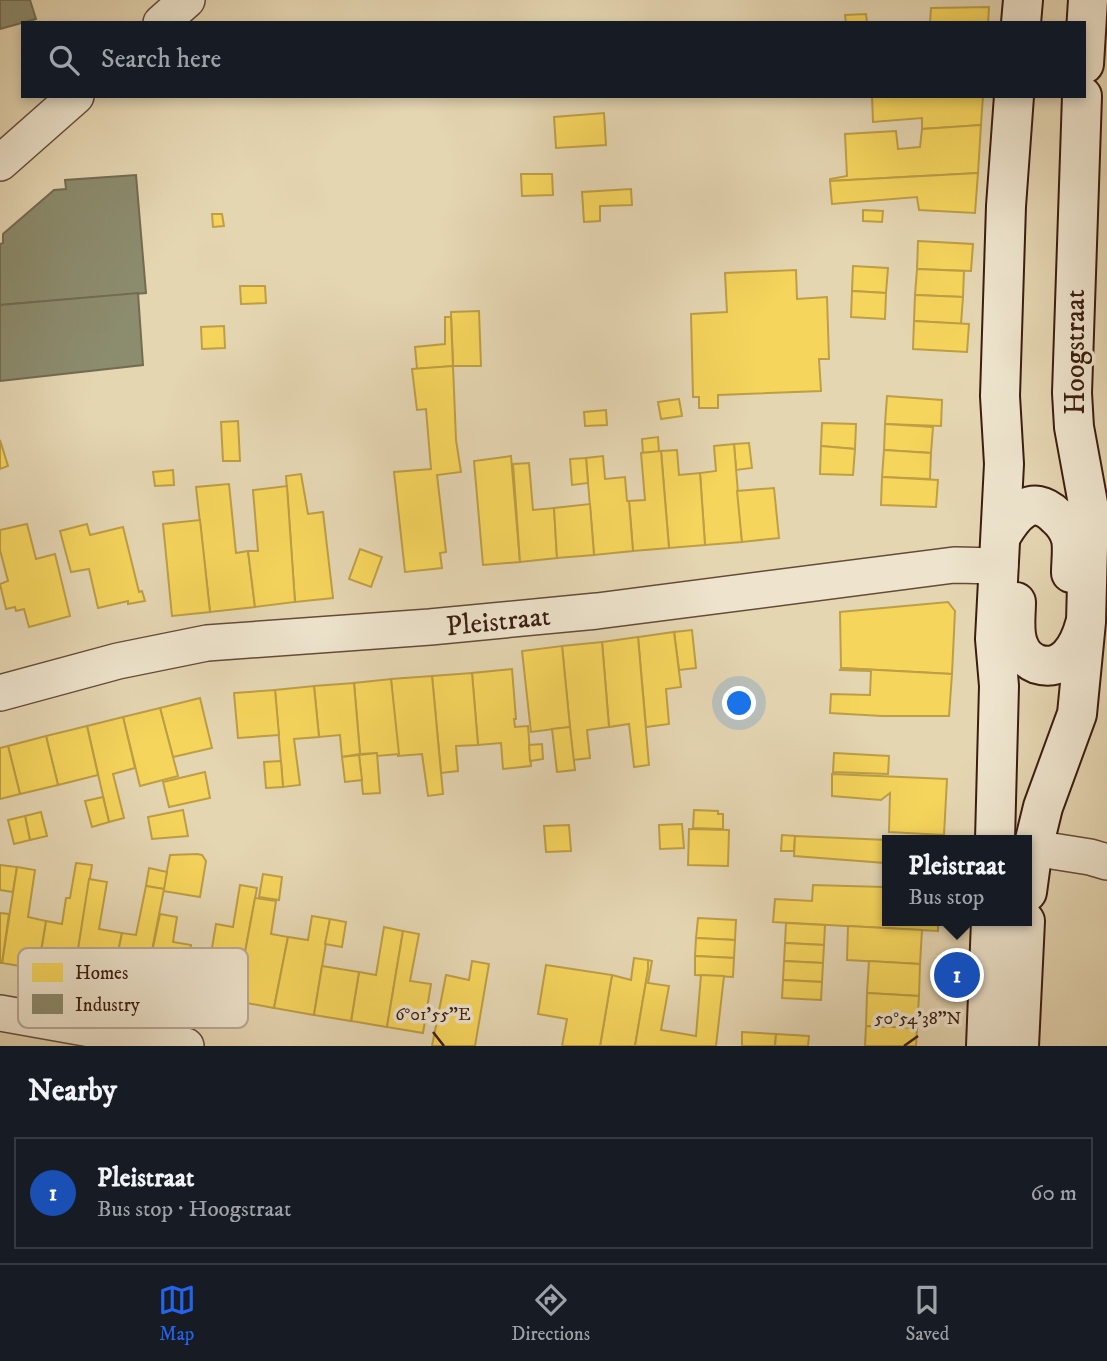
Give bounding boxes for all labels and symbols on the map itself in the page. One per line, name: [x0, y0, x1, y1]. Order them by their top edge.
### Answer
street label: Hoogstraat: [1058, 289, 1093, 415]
street label: Pleistraat: [444, 599, 552, 644]
your location: [722, 686, 756, 720]
legend: [18, 948, 248, 1028]
pin: 1: [934, 949, 980, 1001]
text: Homes: [75, 962, 128, 985]
text: Industry: [75, 994, 141, 1017]
text: 6°01'55"E: [395, 1004, 471, 1026]
text: 50°54'38"N: [875, 1008, 962, 1030]

